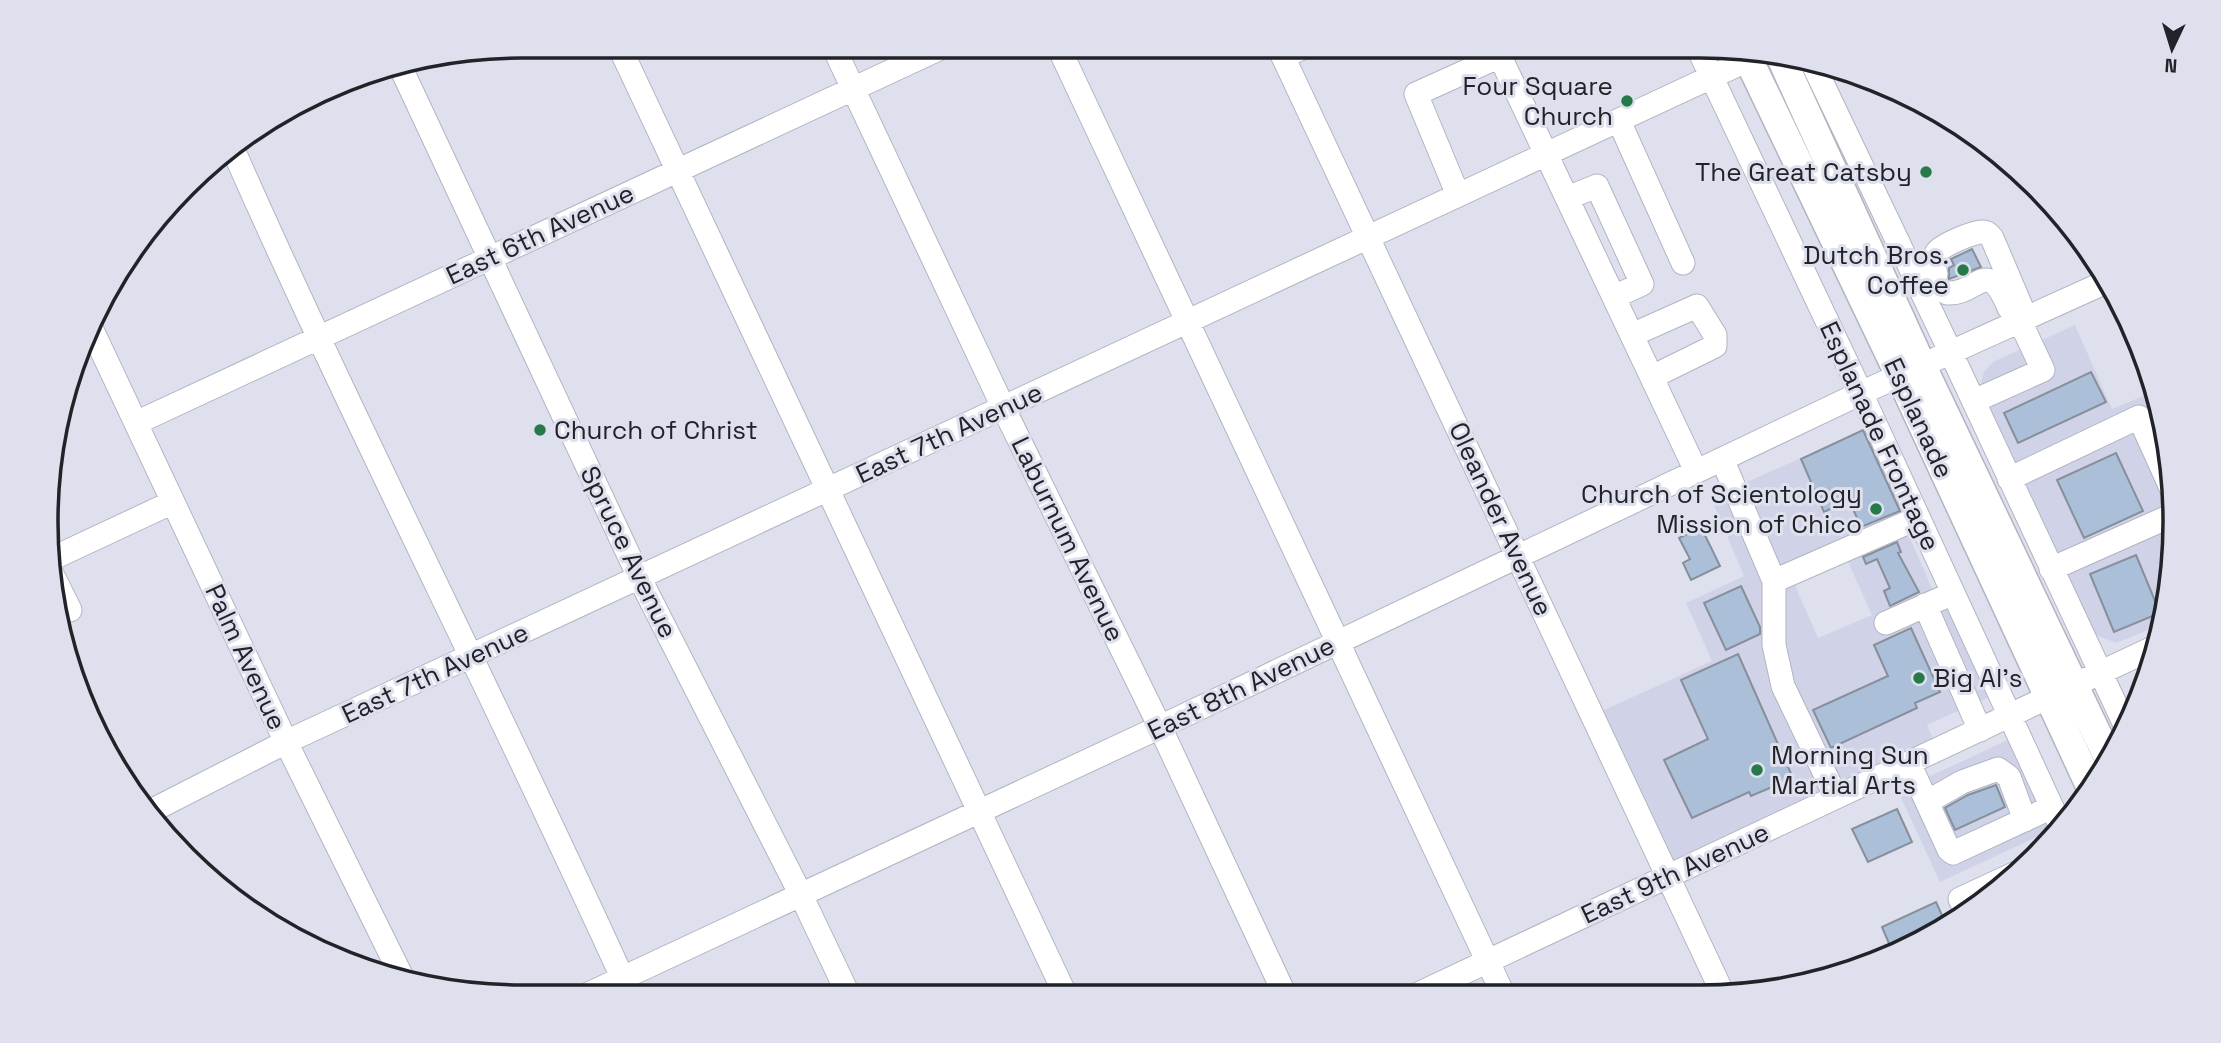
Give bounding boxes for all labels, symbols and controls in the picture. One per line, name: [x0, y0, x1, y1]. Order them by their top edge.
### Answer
north arrow: [2137, 14, 2207, 84]
text: N: [2164, 53, 2178, 78]
place label: Four Square Church: [1462, 69, 1613, 133]
marker: Four Square Church: [1619, 93, 1635, 109]
place label: The Great Catsby: [1695, 155, 1912, 189]
marker: The Great Catsby: [1918, 164, 1934, 180]
street label: East 6th Avenue: [441, 176, 639, 292]
place label: Dutch Bros. Coffee: [1803, 238, 1949, 302]
marker: Dutch Bros. Coffee: [1955, 262, 1971, 278]
street label: Esplanade Frontage: [1812, 316, 1948, 556]
street label: Esplanade: [1876, 352, 1962, 484]
street label: East 7th Avenue: [850, 375, 1048, 491]
place label: Church of Christ: [554, 413, 758, 447]
street label: Oleander Avenue: [1441, 417, 1561, 621]
marker: Church of Christ: [532, 422, 548, 438]
street label: Laburnum Avenue: [1004, 431, 1132, 647]
street label: Spruce Avenue: [573, 460, 685, 644]
place label: Church of Scientology Mission of Chico: [1581, 477, 1862, 541]
marker: Church of Scientology Mission of Chico: [1868, 501, 1884, 517]
street label: Palm Avenue: [197, 579, 295, 735]
street label: East 7th Avenue: [336, 615, 534, 731]
street label: East 8th Avenue: [1142, 628, 1340, 748]
place label: Big Al's: [1933, 661, 2022, 695]
marker: Big Al's: [1911, 670, 1927, 686]
place label: Morning Sun Martial Arts: [1771, 738, 1929, 802]
marker: Morning Sun Martial Arts: [1749, 762, 1765, 778]
street label: East 9th Avenue: [1576, 815, 1774, 931]

